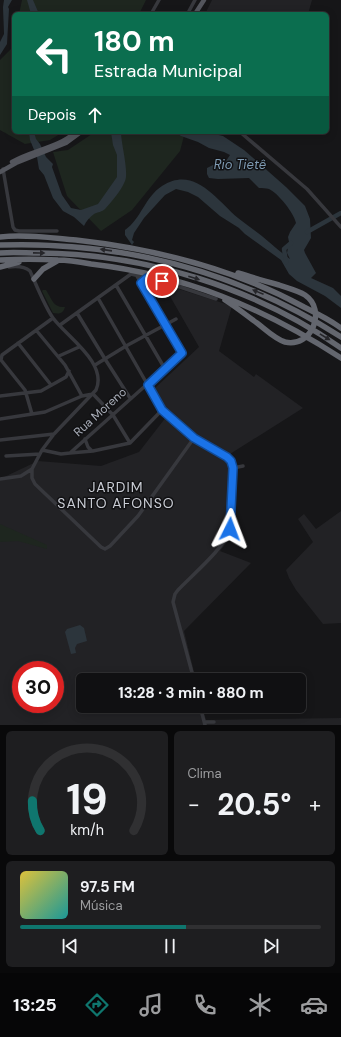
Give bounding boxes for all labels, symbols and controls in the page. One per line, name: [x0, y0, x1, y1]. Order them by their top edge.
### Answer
text: 180 m: [94, 23, 175, 60]
icon: left: [28, 28, 80, 80]
text: Estrada Municipal: [94, 59, 242, 83]
icon: ahead: [84, 104, 106, 126]
text: Depois: [28, 105, 76, 125]
water label: Rio Tietê: [214, 156, 266, 173]
one-way arrow: [100, 247, 112, 253]
one-way arrow: [33, 250, 46, 256]
pin: [145, 264, 179, 298]
icon: arrive: [151, 270, 173, 292]
one-way arrow: [189, 275, 201, 281]
one-way arrow: [252, 289, 263, 295]
one-way arrow: [319, 334, 331, 341]
street label: Rua Moreno: [70, 384, 130, 440]
district label: JARDIM SANTO AFONSO: [57, 478, 175, 512]
position arrow: [209, 508, 251, 550]
speed limit sign: 30: [12, 661, 64, 713]
text: 13:28 · 3 min · 880 m: [118, 683, 264, 703]
text: Clima: [188, 765, 222, 782]
text: 19: [66, 773, 108, 827]
text: 20.5°: [217, 785, 291, 824]
text: −: [188, 790, 200, 819]
text: +: [309, 790, 321, 819]
text: km/h: [70, 821, 104, 839]
text: 97.5 FM: [80, 877, 135, 897]
text: Música: [80, 897, 123, 914]
icon: previous: [59, 935, 81, 957]
icon: pause: [159, 935, 181, 957]
icon: next: [260, 935, 282, 957]
icon: directions: [83, 991, 111, 1019]
icon: music: [137, 991, 165, 1019]
icon: phone: [191, 991, 219, 1019]
icon: climate: [246, 991, 274, 1019]
icon: car: [300, 991, 328, 1019]
text: 13:25: [13, 993, 57, 1017]

